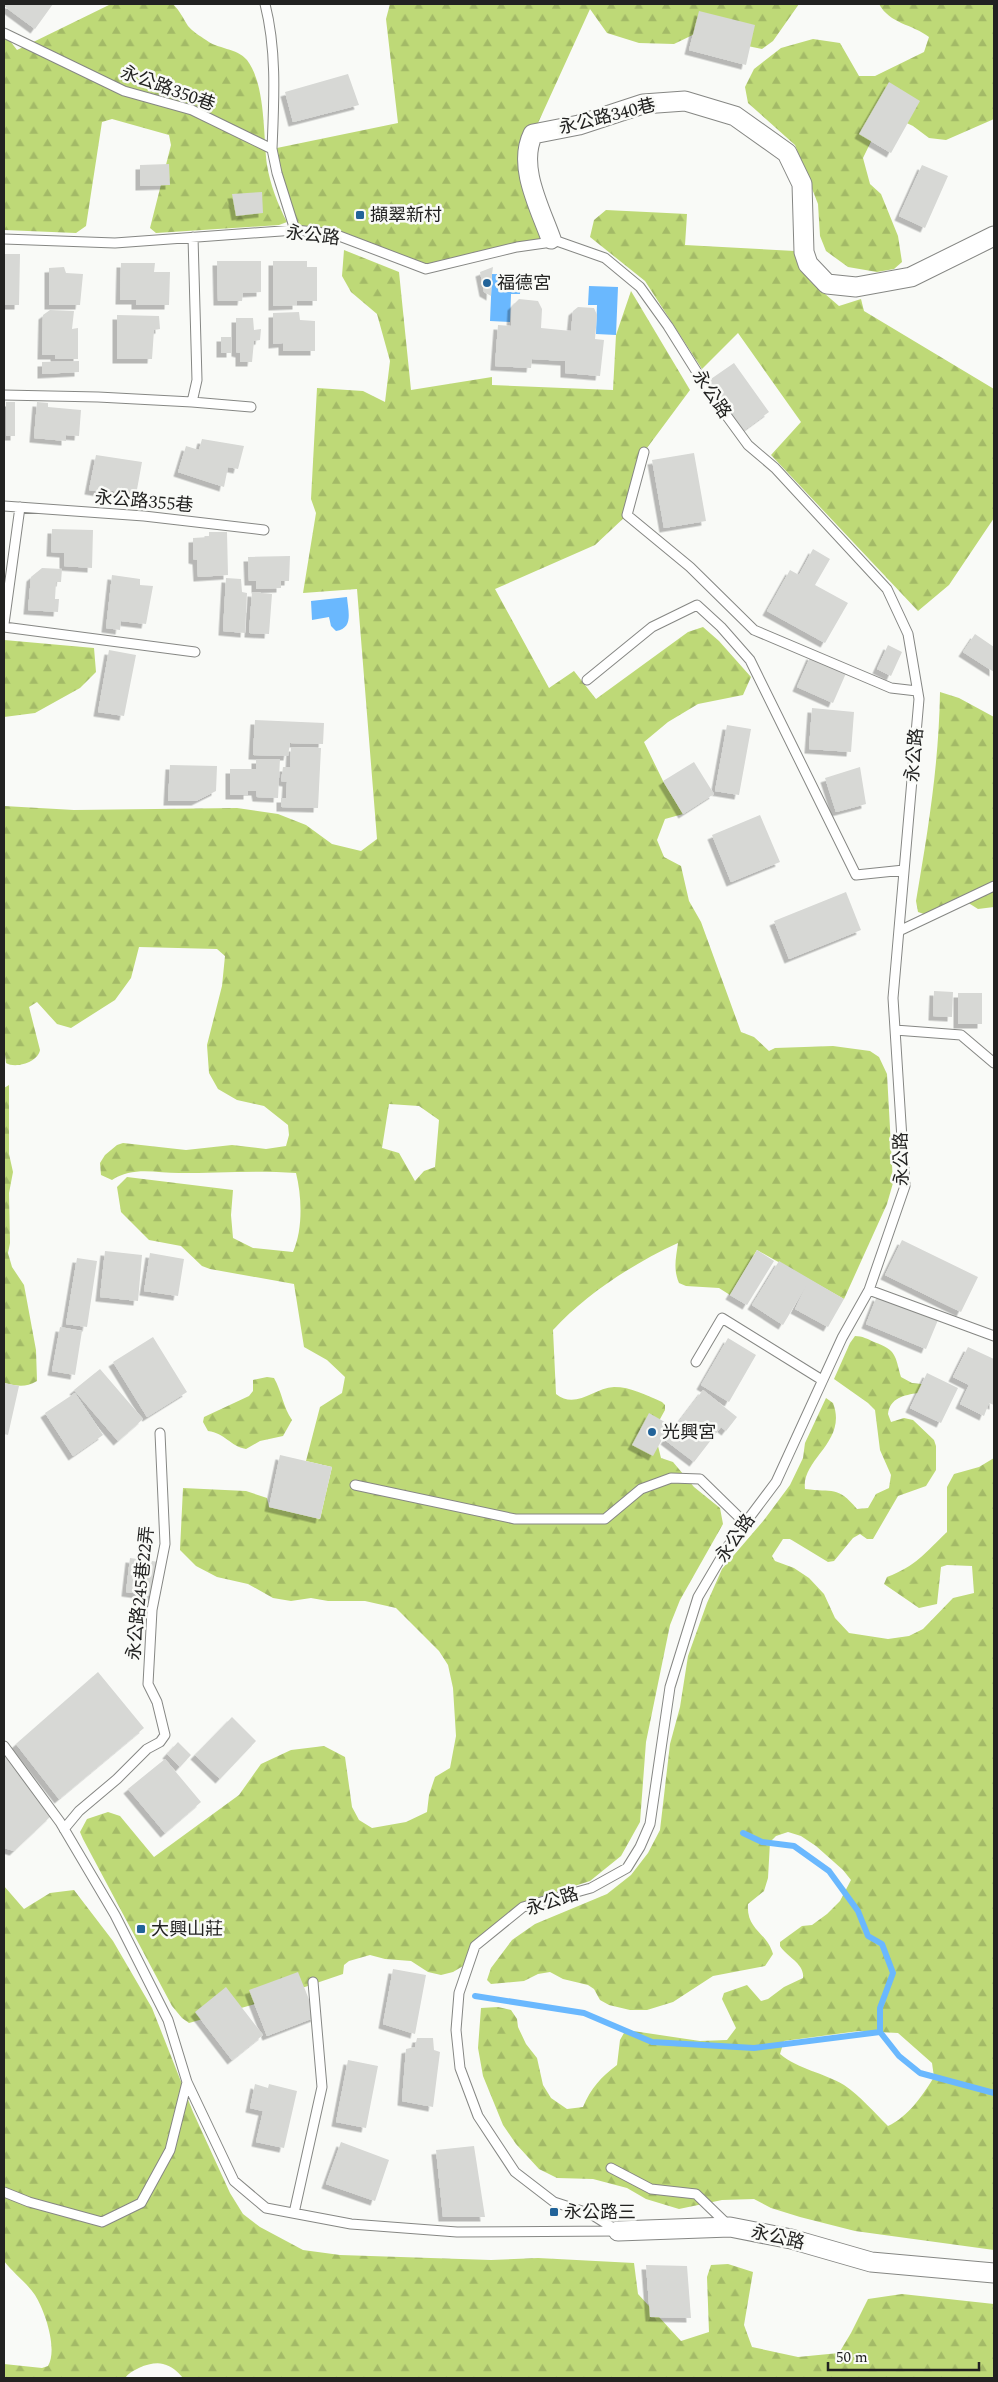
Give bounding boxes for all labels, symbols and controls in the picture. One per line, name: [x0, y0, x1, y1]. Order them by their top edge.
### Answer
street label: 永公路350巷: [117, 59, 219, 118]
street label: 永公路340巷: [556, 91, 658, 142]
place label: 擷翠新村: [370, 202, 442, 229]
marker: 擷翠新村: [354, 209, 366, 221]
street label: 永公路: [284, 219, 341, 252]
place label: 福德宮: [497, 270, 551, 297]
marker: 福德宮: [481, 277, 493, 289]
street label: 永公路: [685, 364, 738, 424]
street label: 永公路355巷: [93, 484, 194, 519]
street label: 永公路: [899, 727, 930, 783]
street label: 永公路: [888, 1132, 915, 1186]
place label: 光興宮: [662, 1419, 716, 1446]
marker: 光興宮: [646, 1426, 658, 1438]
street label: 永公路: [709, 1508, 762, 1568]
street label: 永公路245巷22弄: [120, 1525, 161, 1662]
street label: 永公路: [522, 1880, 582, 1923]
place label: 大興山莊: [151, 1916, 223, 1943]
marker: 大興山莊: [135, 1923, 147, 1935]
place label: 永公路三: [564, 2199, 636, 2226]
marker: 永公路三: [548, 2206, 560, 2218]
street label: 永公路: [749, 2218, 807, 2257]
scale bar: [828, 2340, 979, 2372]
text: 50 m: [836, 2346, 868, 2369]

